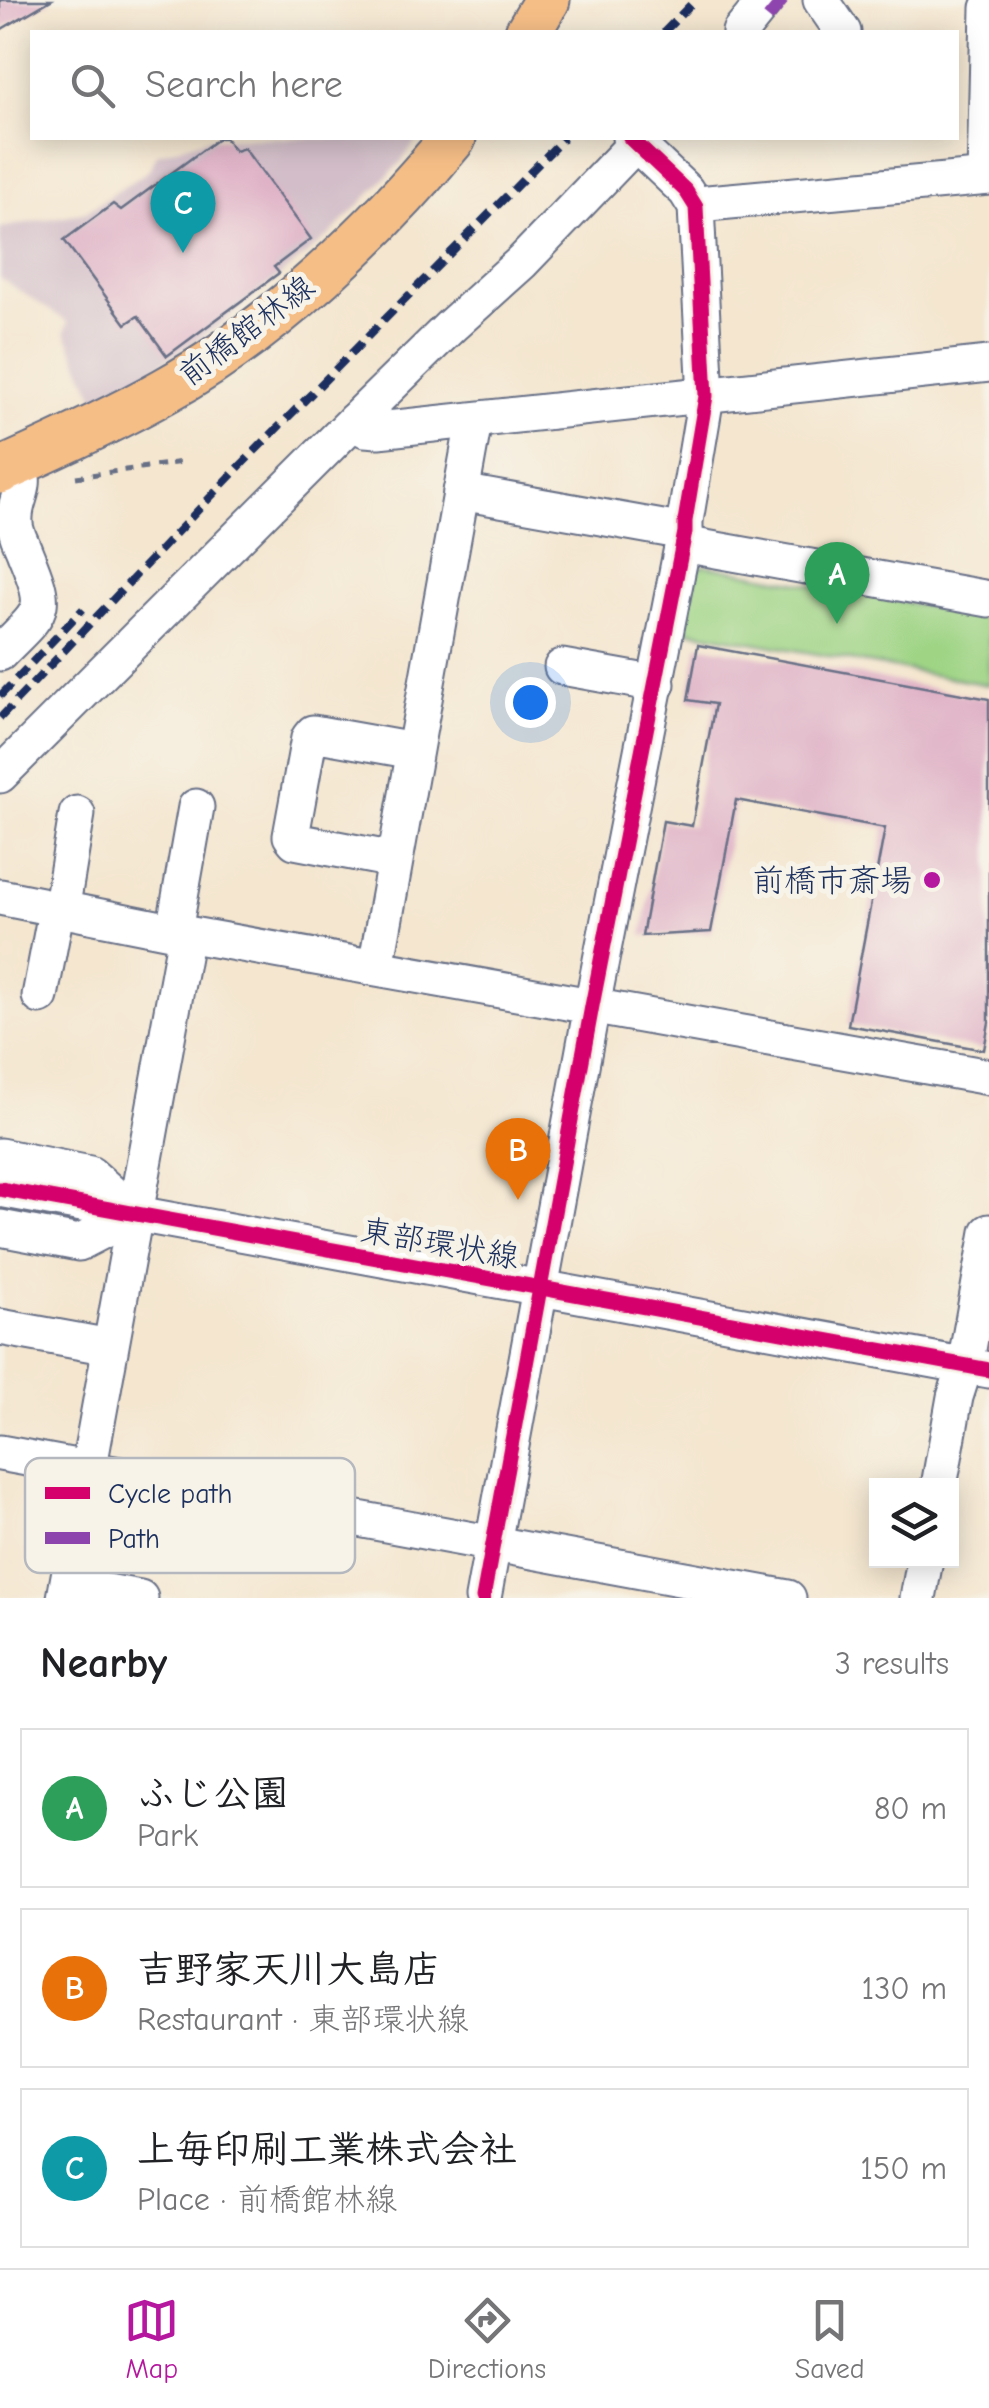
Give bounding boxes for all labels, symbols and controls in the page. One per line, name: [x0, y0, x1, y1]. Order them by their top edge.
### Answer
search box: [30, 30, 959, 140]
icon: search: [65, 58, 120, 113]
text: Search here: [145, 63, 343, 107]
pin: C: [150, 170, 216, 253]
street label: 前橋館林線: [171, 267, 321, 393]
pin: A: [804, 542, 870, 624]
your location: [505, 677, 556, 728]
place label: 前橋市斎場: [752, 862, 912, 899]
marker: 前橋市斎場: [921, 869, 943, 891]
pin: B: [486, 1118, 550, 1200]
street label: 東部環状線: [358, 1211, 522, 1276]
legend: [25, 1458, 355, 1573]
text: Cycle path: [108, 1478, 233, 1510]
map controls: [869, 1478, 959, 1568]
button: layers: [869, 1478, 959, 1568]
text: Path: [108, 1523, 160, 1555]
text: Nearby: [40, 1639, 167, 1688]
text: 3 results: [835, 1645, 949, 1682]
text: ふじ公園: [137, 1772, 289, 1816]
text: A: [66, 1790, 83, 1827]
text: 80 m: [874, 1790, 947, 1827]
text: Park: [137, 1817, 198, 1854]
text: 吉野家天川大島店: [137, 1948, 441, 1992]
text: B: [65, 1970, 84, 2007]
text: 130 m: [861, 1970, 947, 2007]
text: Restaurant · 東部環状線: [137, 2001, 469, 2038]
text: 上毎印刷工業株式会社: [137, 2128, 517, 2172]
text: C: [65, 2150, 84, 2187]
text: 150 m: [860, 2150, 947, 2187]
text: Place · 前橋館林線: [137, 2181, 397, 2218]
tab: Map: [124, 2293, 179, 2385]
tab: Directions: [428, 2293, 546, 2385]
tab: Saved: [795, 2293, 865, 2385]

